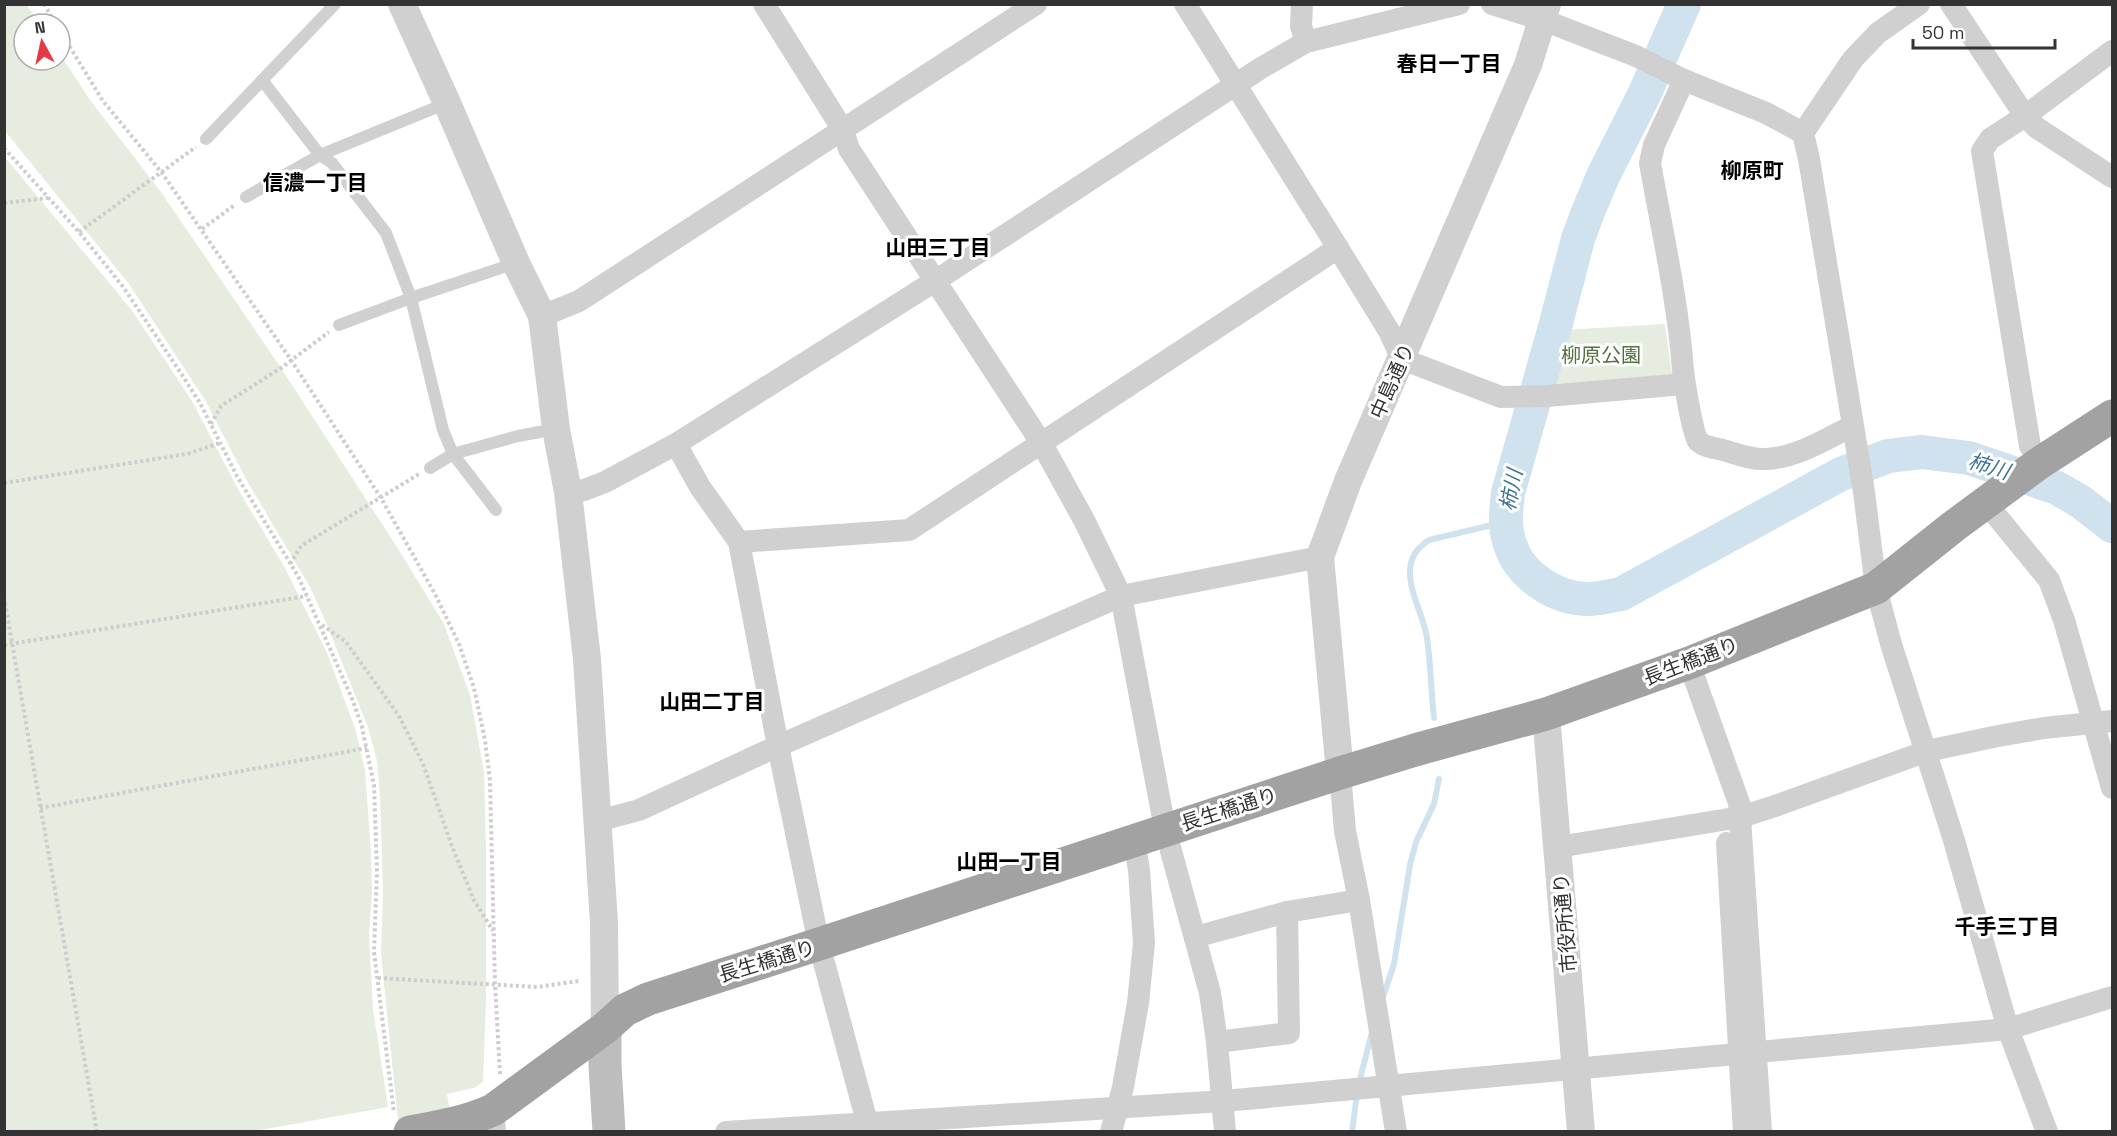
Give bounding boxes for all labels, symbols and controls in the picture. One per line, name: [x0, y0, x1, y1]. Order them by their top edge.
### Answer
north arrow: [12, 12, 72, 72]
scale bar: [1913, 12, 2056, 50]
text: N: [33, 16, 47, 39]
text: 50 m: [1922, 21, 1964, 44]
district label: 春日一丁目: [1397, 50, 1502, 77]
district label: 柳原町: [1721, 157, 1784, 184]
district label: 信濃一丁目: [263, 169, 368, 196]
district label: 山田三丁目: [886, 234, 991, 261]
street label: 中島通り: [1364, 339, 1420, 423]
park label: 柳原公園: [1561, 342, 1641, 368]
water label: 柿川: [1965, 447, 2015, 486]
water label: 柿川: [1494, 465, 1529, 513]
street label: 長生橋通り: [1640, 631, 1742, 691]
district label: 山田二丁目: [660, 688, 765, 715]
street label: 長生橋通り: [1177, 781, 1281, 837]
district label: 山田一丁目: [957, 848, 1062, 875]
street label: 市役所通り: [1548, 872, 1582, 974]
district label: 千手三丁目: [1955, 913, 2060, 940]
street label: 長生橋通り: [715, 934, 819, 988]

